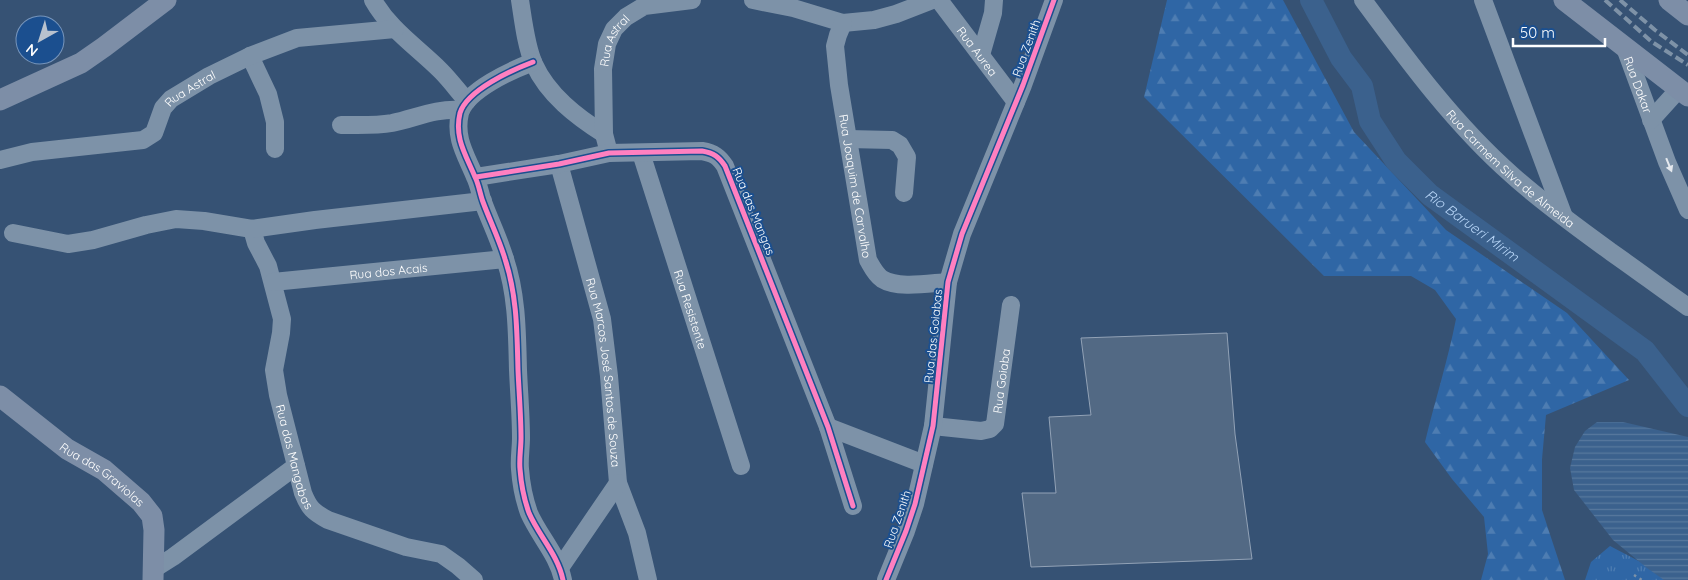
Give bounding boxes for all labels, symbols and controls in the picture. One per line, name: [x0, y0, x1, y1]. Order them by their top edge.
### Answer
street label: Rua Astral: [596, 11, 632, 68]
north arrow: [15, 15, 65, 65]
scale bar: [1513, 15, 1606, 47]
street label: Rua Zenith: [1009, 17, 1043, 79]
street label: Rua Aurea: [954, 23, 1001, 79]
text: 50 m: [1520, 23, 1555, 42]
text: N: [22, 40, 41, 60]
street label: Rua Dakar: [1621, 54, 1656, 115]
street label: Rua Astral: [161, 67, 218, 109]
street label: Rua Carmem Silva de Almeida: [1444, 106, 1578, 230]
street label: Rua Joaquim de Carvalho: [836, 113, 875, 259]
one-way arrow: [1665, 158, 1673, 173]
street label: Rua das Mangas: [730, 165, 779, 257]
water label: Rio Barueri Mirim: [1422, 186, 1523, 266]
street label: Rua dos Acais: [349, 259, 428, 282]
street label: Rua Resistente: [671, 268, 711, 351]
street label: Rua Marcos José Santos de Souza: [583, 276, 624, 468]
street label: Rua das Goiabas: [921, 288, 945, 384]
street label: Rua Goiaba: [989, 348, 1013, 414]
street label: Rua das Mangabas: [273, 403, 317, 512]
street label: Rua das Graviolas: [57, 439, 148, 509]
street label: Rua Zenith: [880, 488, 914, 550]

